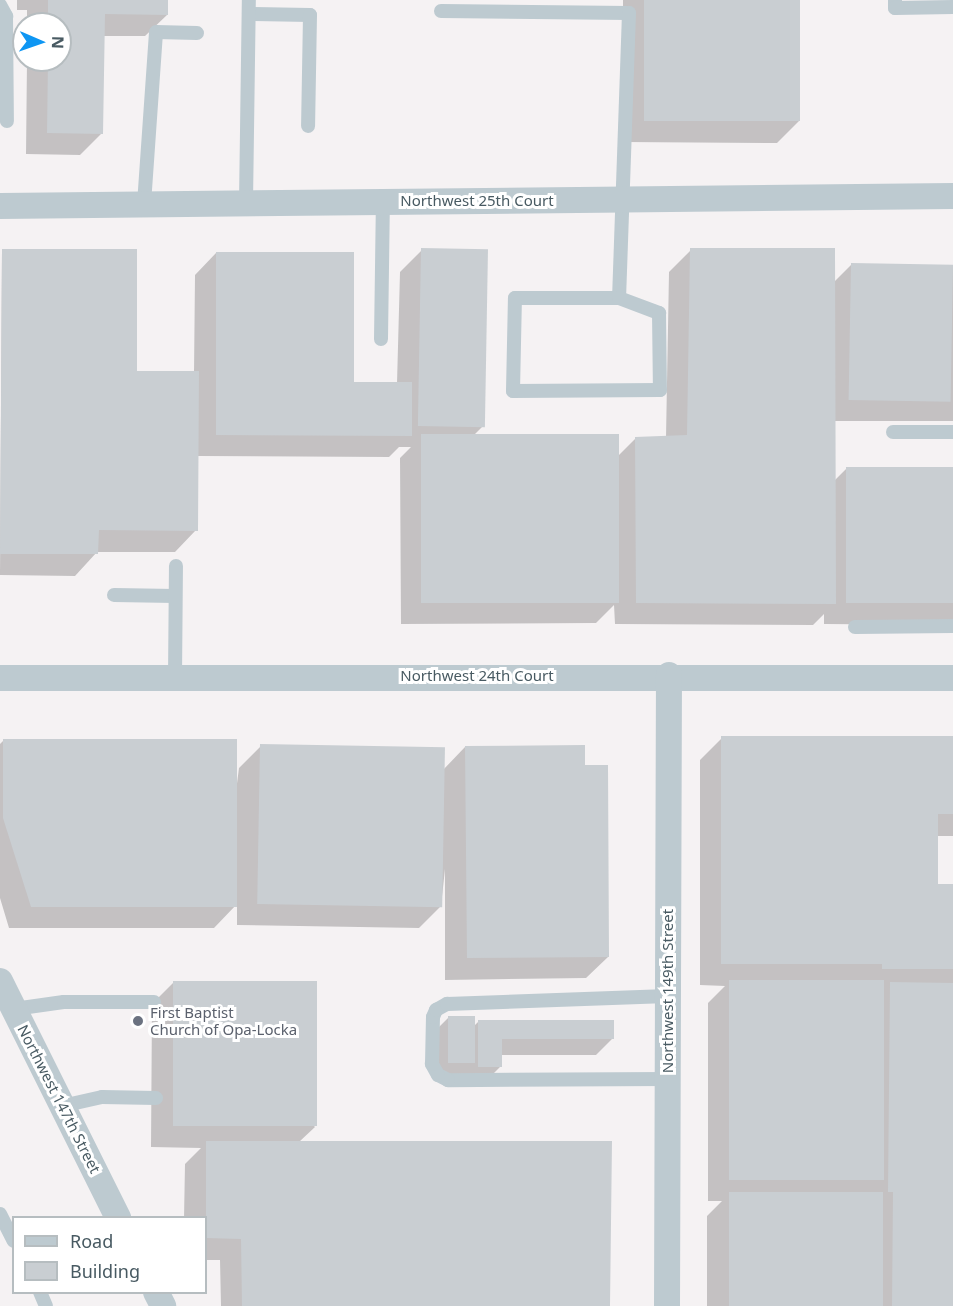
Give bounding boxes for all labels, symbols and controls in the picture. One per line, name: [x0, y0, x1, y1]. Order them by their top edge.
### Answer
north arrow: [12, 12, 72, 72]
text: N: [47, 36, 69, 49]
street label: Northwest 25th Court: [400, 192, 554, 210]
street label: Northwest 24th Court: [400, 667, 554, 685]
street label: Northwest 149th Street: [659, 909, 677, 1073]
place label: First Baptist Church of Opa-Locka: [150, 1003, 297, 1038]
marker: First Baptist Church of Opa-Locka: [131, 1014, 145, 1028]
street label: Northwest 147th Street: [14, 1022, 104, 1176]
legend: [12, 1216, 207, 1294]
text: Road: [70, 1229, 113, 1253]
text: Building: [70, 1259, 140, 1283]

